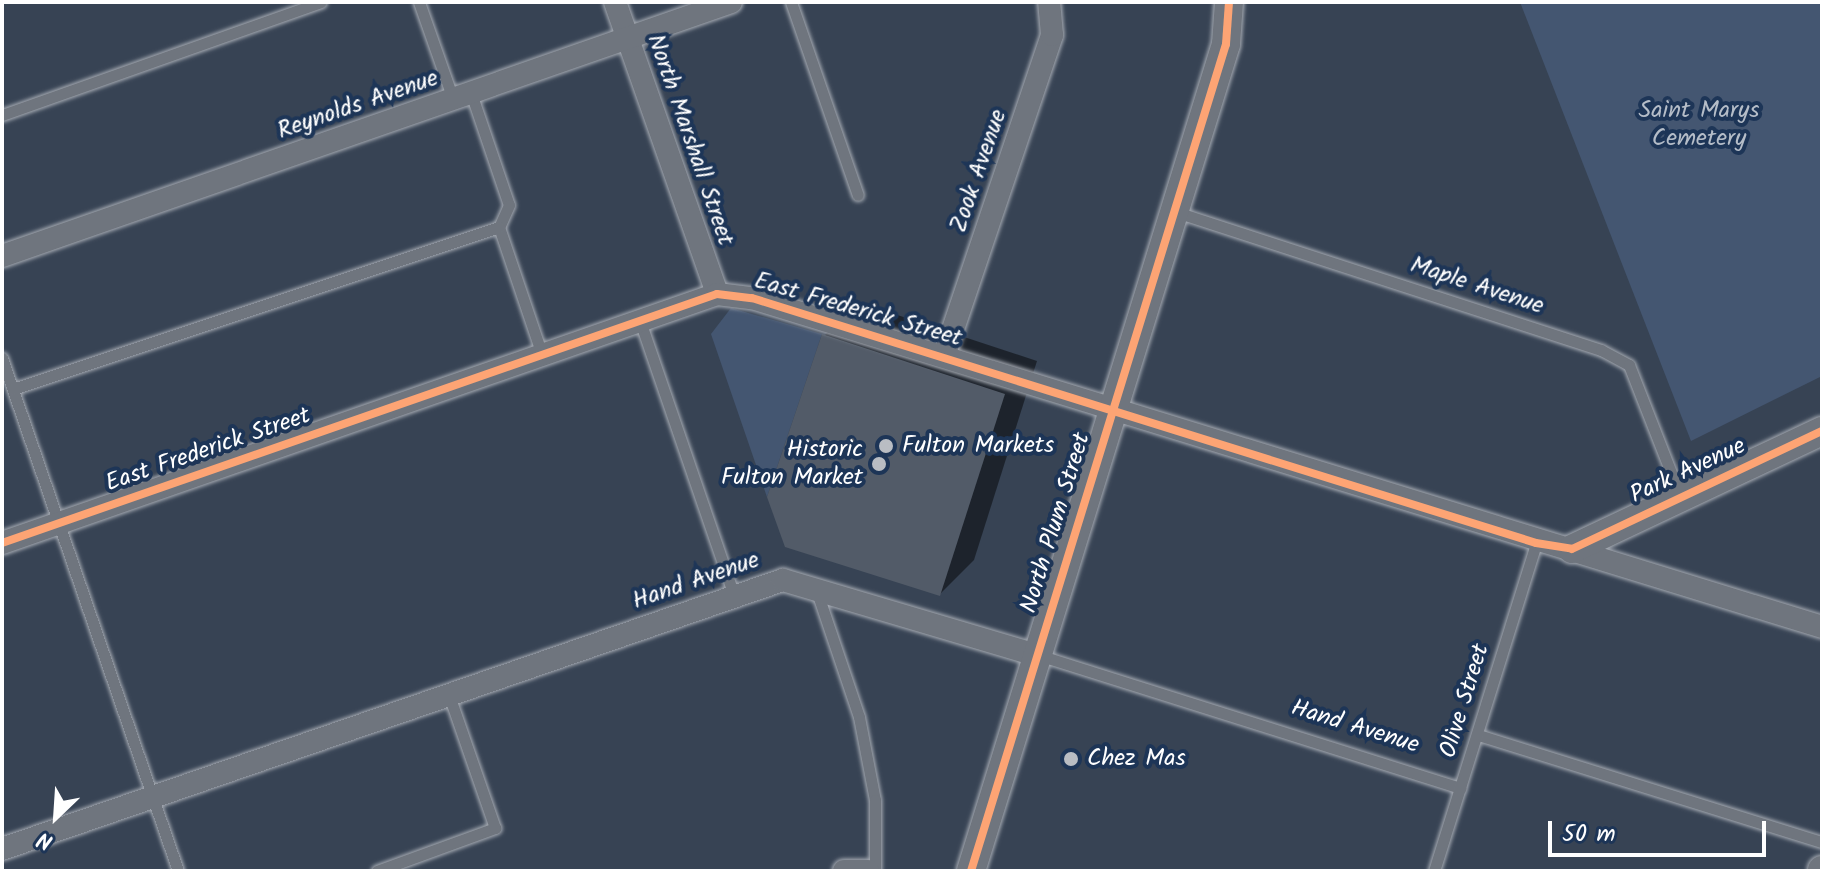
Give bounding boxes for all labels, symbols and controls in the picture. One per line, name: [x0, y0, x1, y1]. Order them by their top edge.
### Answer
street label: North Marshall Street: [640, 31, 740, 249]
street label: Reynolds Avenue: [274, 64, 442, 146]
park label: Saint Marys Cemetery: [1638, 97, 1760, 153]
street label: Zook Avenue: [945, 106, 1013, 236]
street label: Maple Avenue: [1407, 251, 1547, 321]
street label: East Frederick Street: [751, 267, 965, 353]
street label: East Frederick Street: [102, 401, 314, 499]
street label: North Plum Street: [1015, 429, 1097, 617]
place label: Fulton Markets: [902, 432, 1054, 460]
street label: Park Avenue: [1626, 432, 1750, 510]
place label: Historic Fulton Market: [721, 436, 863, 492]
marker: Fulton Markets: [877, 437, 895, 455]
marker: Historic Fulton Market: [870, 455, 888, 473]
street label: Hand Avenue: [629, 546, 763, 616]
street label: Olive Street: [1434, 641, 1496, 761]
street label: Hand Avenue: [1287, 694, 1423, 760]
place label: Chez Mas: [1087, 745, 1186, 773]
marker: Chez Mas: [1062, 750, 1080, 768]
north arrow: [16, 777, 96, 857]
scale bar: [1552, 805, 1770, 855]
text: 50 m: [1562, 815, 1616, 854]
text: N: [32, 820, 59, 858]

